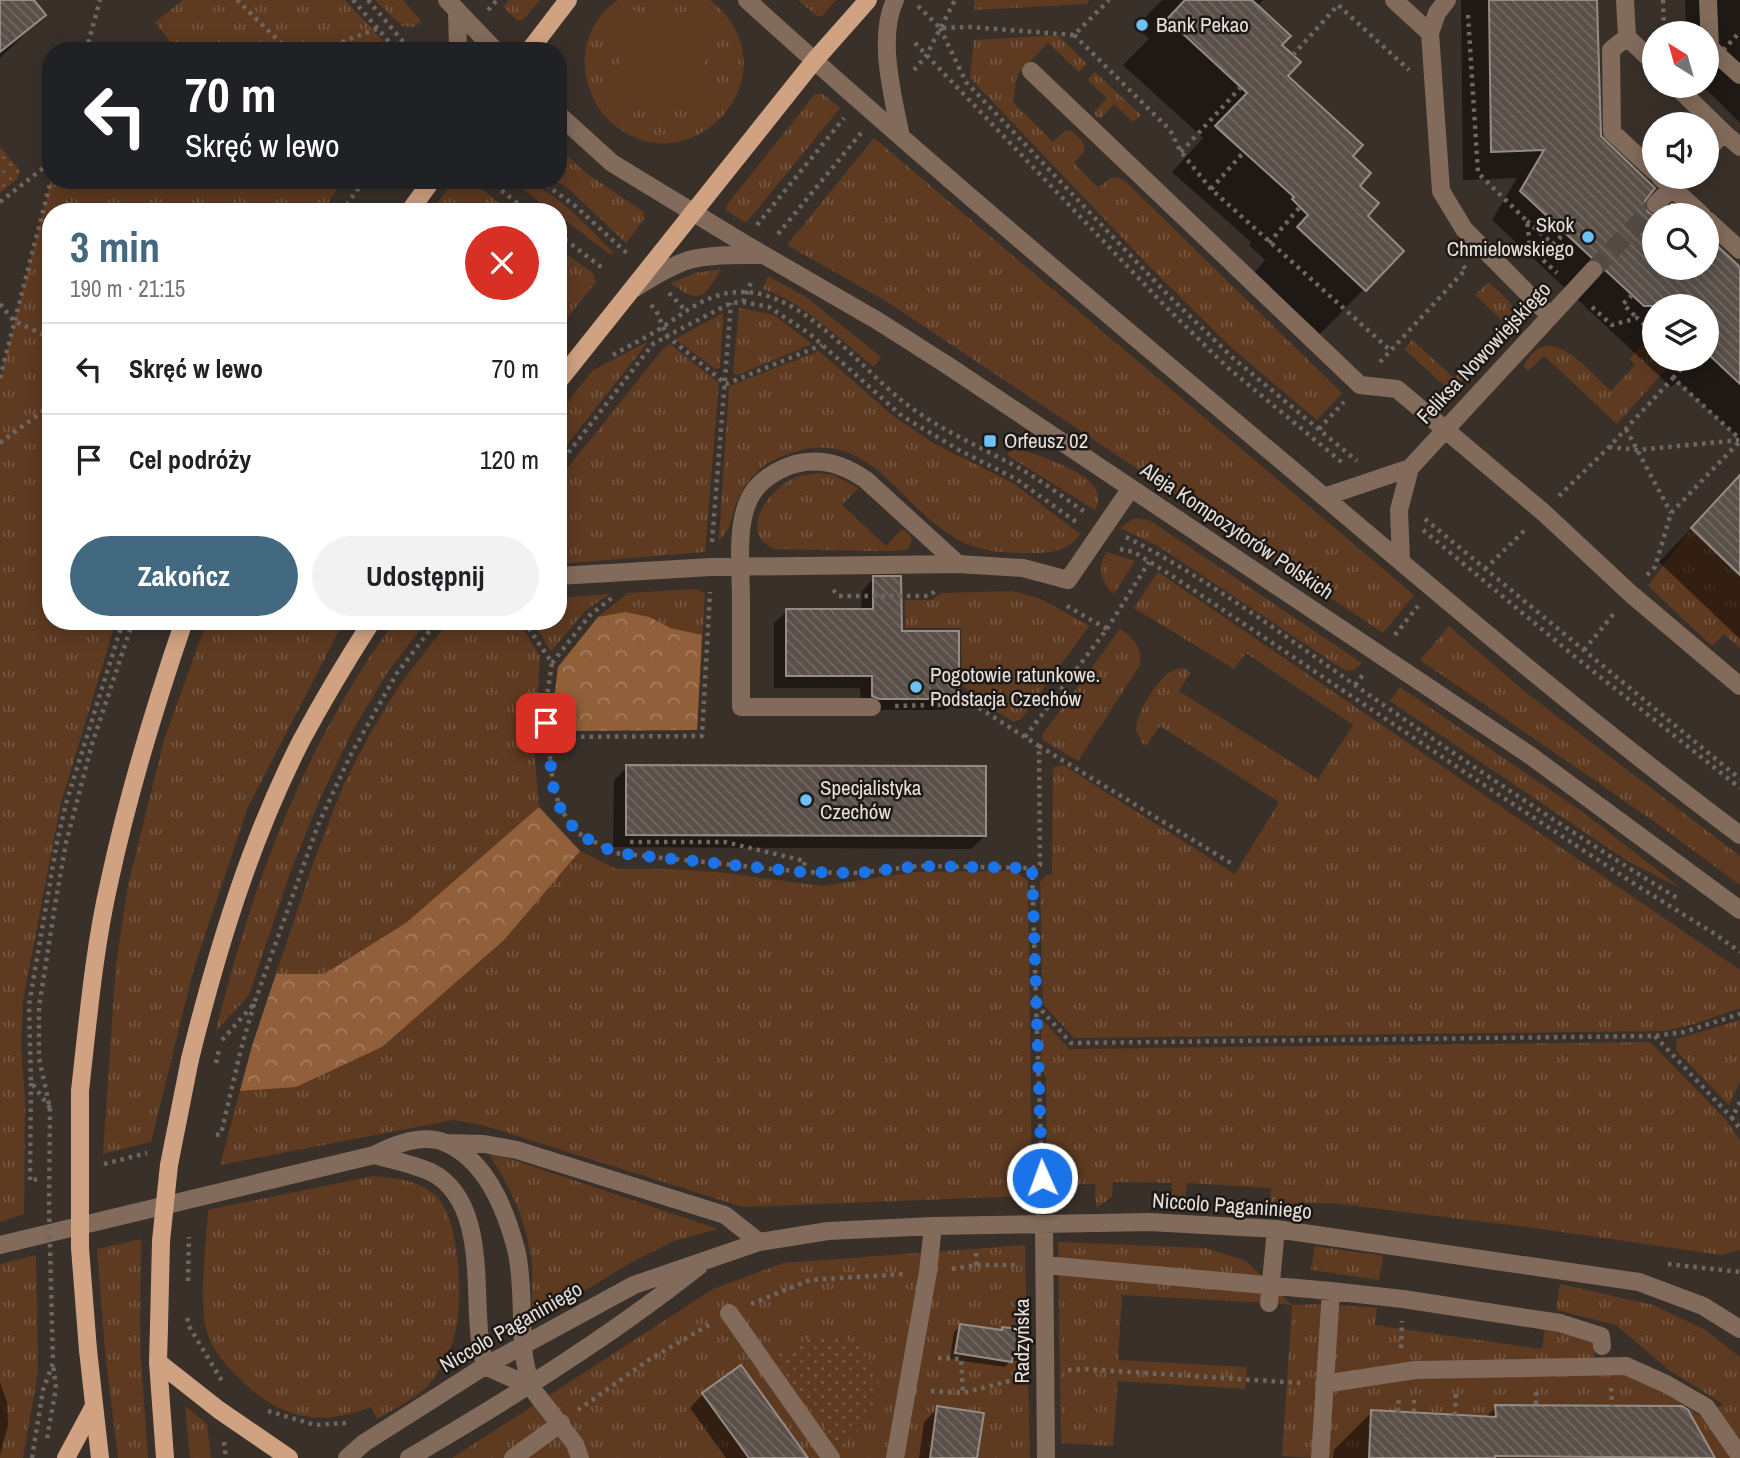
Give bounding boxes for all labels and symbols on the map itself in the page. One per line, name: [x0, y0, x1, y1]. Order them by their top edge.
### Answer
place label: Bank Pekao: [1156, 10, 1249, 39]
marker: Bank Pekao: [1134, 17, 1150, 33]
north arrow: [1642, 21, 1718, 98]
place label: Skok Chmielowskiego: [1447, 210, 1574, 263]
marker: Skok Chmielowskiego: [1580, 229, 1596, 245]
street label: Feliksa Nowowiejskiego: [1410, 275, 1557, 430]
place label: Orfeusz 02: [1004, 426, 1088, 455]
marker: Orfeusz 02: [982, 433, 998, 449]
street label: Aleja Kompozytorów Polskich: [1134, 455, 1339, 606]
place label: Pogotowie ratunkowe. Podstacja Czechów: [930, 660, 1100, 713]
marker: Pogotowie ratunkowe. Podstacja Czechów: [908, 679, 924, 695]
pin: [516, 693, 576, 753]
place label: Specjalistyka Czechów: [820, 773, 922, 826]
marker: Specjalistyka Czechów: [798, 792, 814, 808]
position arrow: [1005, 1141, 1079, 1215]
street label: Niccolo Paganiniego: [1151, 1185, 1313, 1226]
street label: Niccolo Paganiniego: [434, 1274, 587, 1379]
street label: Radzyńska: [1007, 1298, 1036, 1384]

